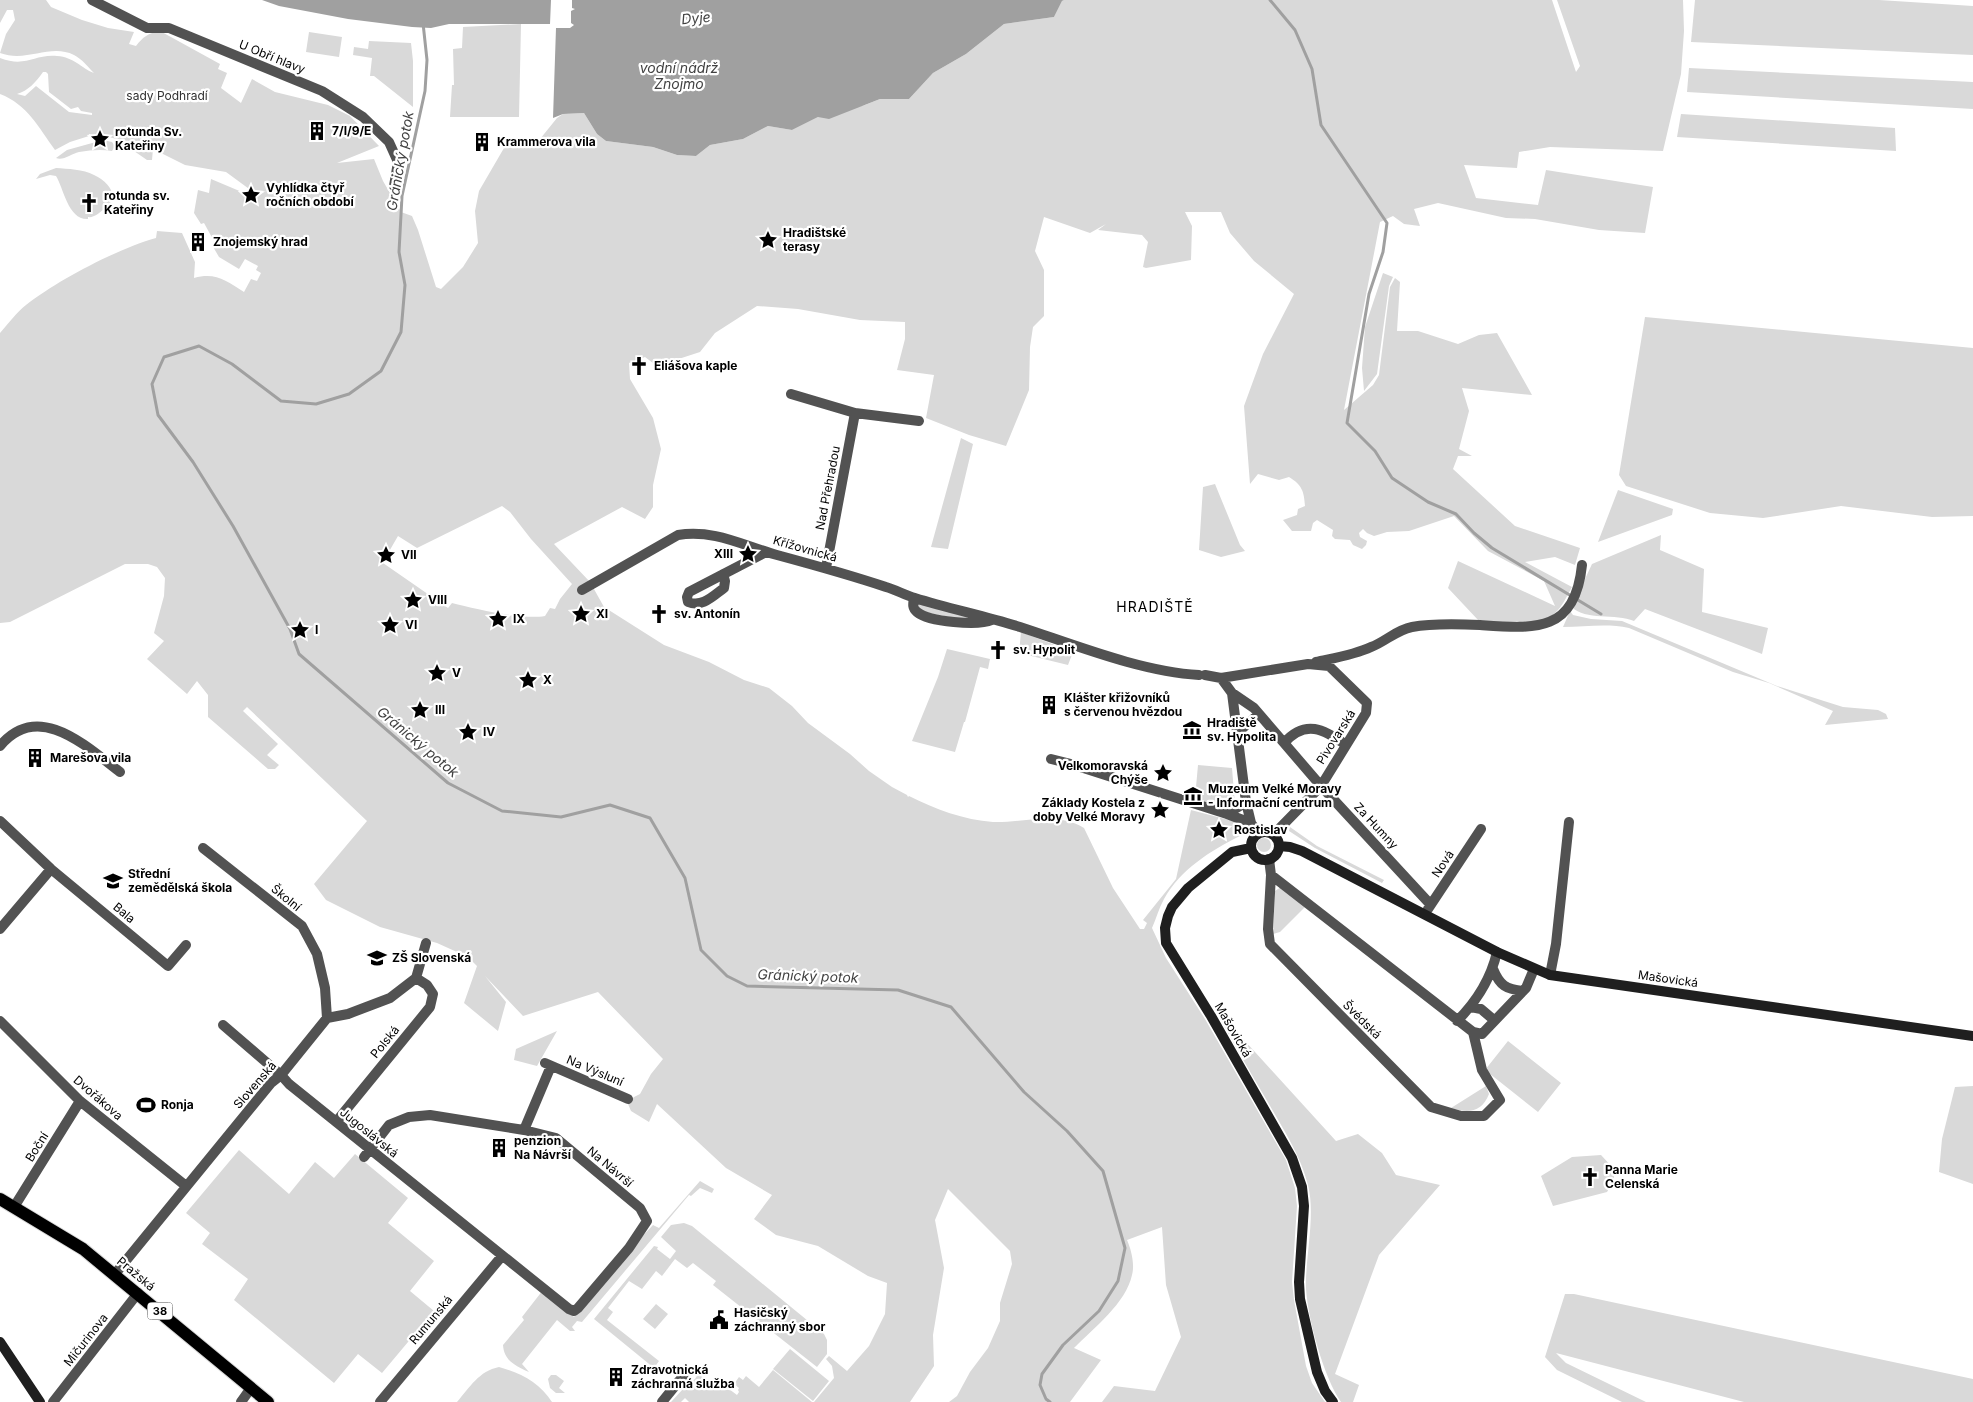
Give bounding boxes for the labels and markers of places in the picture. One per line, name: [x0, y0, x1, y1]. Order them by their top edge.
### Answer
building icon: 7/I/9/E: [306, 120, 328, 142]
place label: 7/I/9/E: [332, 123, 371, 138]
place label: rotunda Sv. Kateřiny: [115, 124, 182, 153]
place icon: rotunda Sv. Kateřiny: [89, 128, 111, 150]
building icon: Krammerova vila: [471, 131, 493, 153]
place label: Krammerova vila: [497, 134, 596, 149]
place label: Vyhlídka čtyř ročních období: [266, 180, 355, 209]
place icon: Vyhlídka čtyř ročních období: [240, 184, 262, 206]
place label: rotunda sv. Kateřiny: [104, 188, 170, 217]
church icon: rotunda sv. Kateřiny: [78, 192, 100, 214]
place label: Hradištské terasy: [783, 225, 846, 254]
place icon: Hradištské terasy: [757, 229, 779, 251]
building icon: Znojemský hrad: [187, 231, 209, 253]
place label: Znojemský hrad: [213, 234, 308, 249]
church icon: Eliášova kaple: [628, 355, 650, 377]
place label: Eliášova kaple: [654, 358, 737, 373]
place icon: XIII: [737, 543, 759, 565]
place icon: VII: [375, 544, 397, 566]
place label: XIII: [714, 546, 733, 561]
place label: VII: [401, 547, 417, 562]
place icon: VIII: [402, 589, 424, 611]
place label: VIII: [428, 592, 447, 607]
place icon: XI: [570, 603, 592, 625]
church icon: sv. Antonín: [648, 603, 670, 625]
place label: XI: [596, 606, 608, 621]
place label: sv. Antonín: [674, 606, 740, 621]
place icon: IX: [487, 608, 509, 630]
place label: IX: [513, 611, 525, 626]
place icon: VI: [379, 614, 401, 636]
place label: VI: [405, 617, 417, 632]
place icon: I: [289, 619, 311, 641]
place label: I: [315, 622, 318, 637]
church icon: sv. Hypolit: [987, 639, 1009, 661]
place label: sv. Hypolit: [1013, 642, 1076, 657]
place icon: V: [426, 662, 448, 684]
place label: V: [452, 665, 461, 680]
place icon: X: [517, 669, 539, 691]
place label: X: [543, 672, 552, 687]
place label: Klášter křižovníků s červenou hvězdou: [1064, 690, 1182, 719]
building icon: Klášter křižovníků s červenou hvězdou: [1038, 694, 1060, 716]
place icon: III: [409, 699, 431, 721]
place label: III: [435, 702, 445, 717]
place label: Hradiště sv. Hypolita: [1207, 715, 1276, 744]
museum icon: Hradiště sv. Hypolita: [1181, 719, 1203, 741]
place icon: IV: [457, 721, 479, 743]
place label: IV: [483, 724, 495, 739]
building icon: Marešova vila: [24, 747, 46, 769]
place label: Marešova vila: [50, 750, 131, 765]
place label: Velkomoravská Chýše: [1058, 758, 1148, 787]
place icon: Velkomoravská Chýše: [1152, 762, 1174, 784]
place label: Muzeum Velké Moravy - Informační centrum: [1208, 781, 1342, 810]
museum icon: Muzeum Velké Moravy - Informační centrum: [1182, 785, 1204, 807]
place label: Základy Kostela z doby Velké Moravy: [1033, 795, 1146, 824]
place icon: Základy Kostela z doby Velké Moravy: [1149, 799, 1171, 821]
place icon: Rostislav: [1208, 819, 1230, 841]
place label: Rostislav: [1234, 822, 1287, 837]
place label: Střední zemědělská škola: [128, 866, 232, 895]
school or university icon: Střední zemědělská škola: [102, 870, 124, 892]
school or university icon: ZŠ Slovenská: [366, 947, 388, 969]
place label: ZŠ Slovenská: [392, 950, 471, 965]
sports icon: Ronja: [135, 1094, 157, 1116]
place label: Ronja: [161, 1097, 194, 1112]
place label: penzion Na Návrší: [514, 1133, 572, 1162]
building icon: penzion Na Návrší: [488, 1137, 510, 1159]
place label: Panna Marie Celenská: [1605, 1162, 1678, 1191]
church icon: Panna Marie Celenská: [1579, 1166, 1601, 1188]
place label: Hasičský záchranný sbor: [734, 1305, 826, 1334]
public building icon: Hasičský záchranný sbor: [708, 1309, 730, 1331]
place label: Zdravotnická záchranná služba: [631, 1362, 735, 1391]
building icon: Zdravotnická záchranná služba: [605, 1366, 627, 1388]

